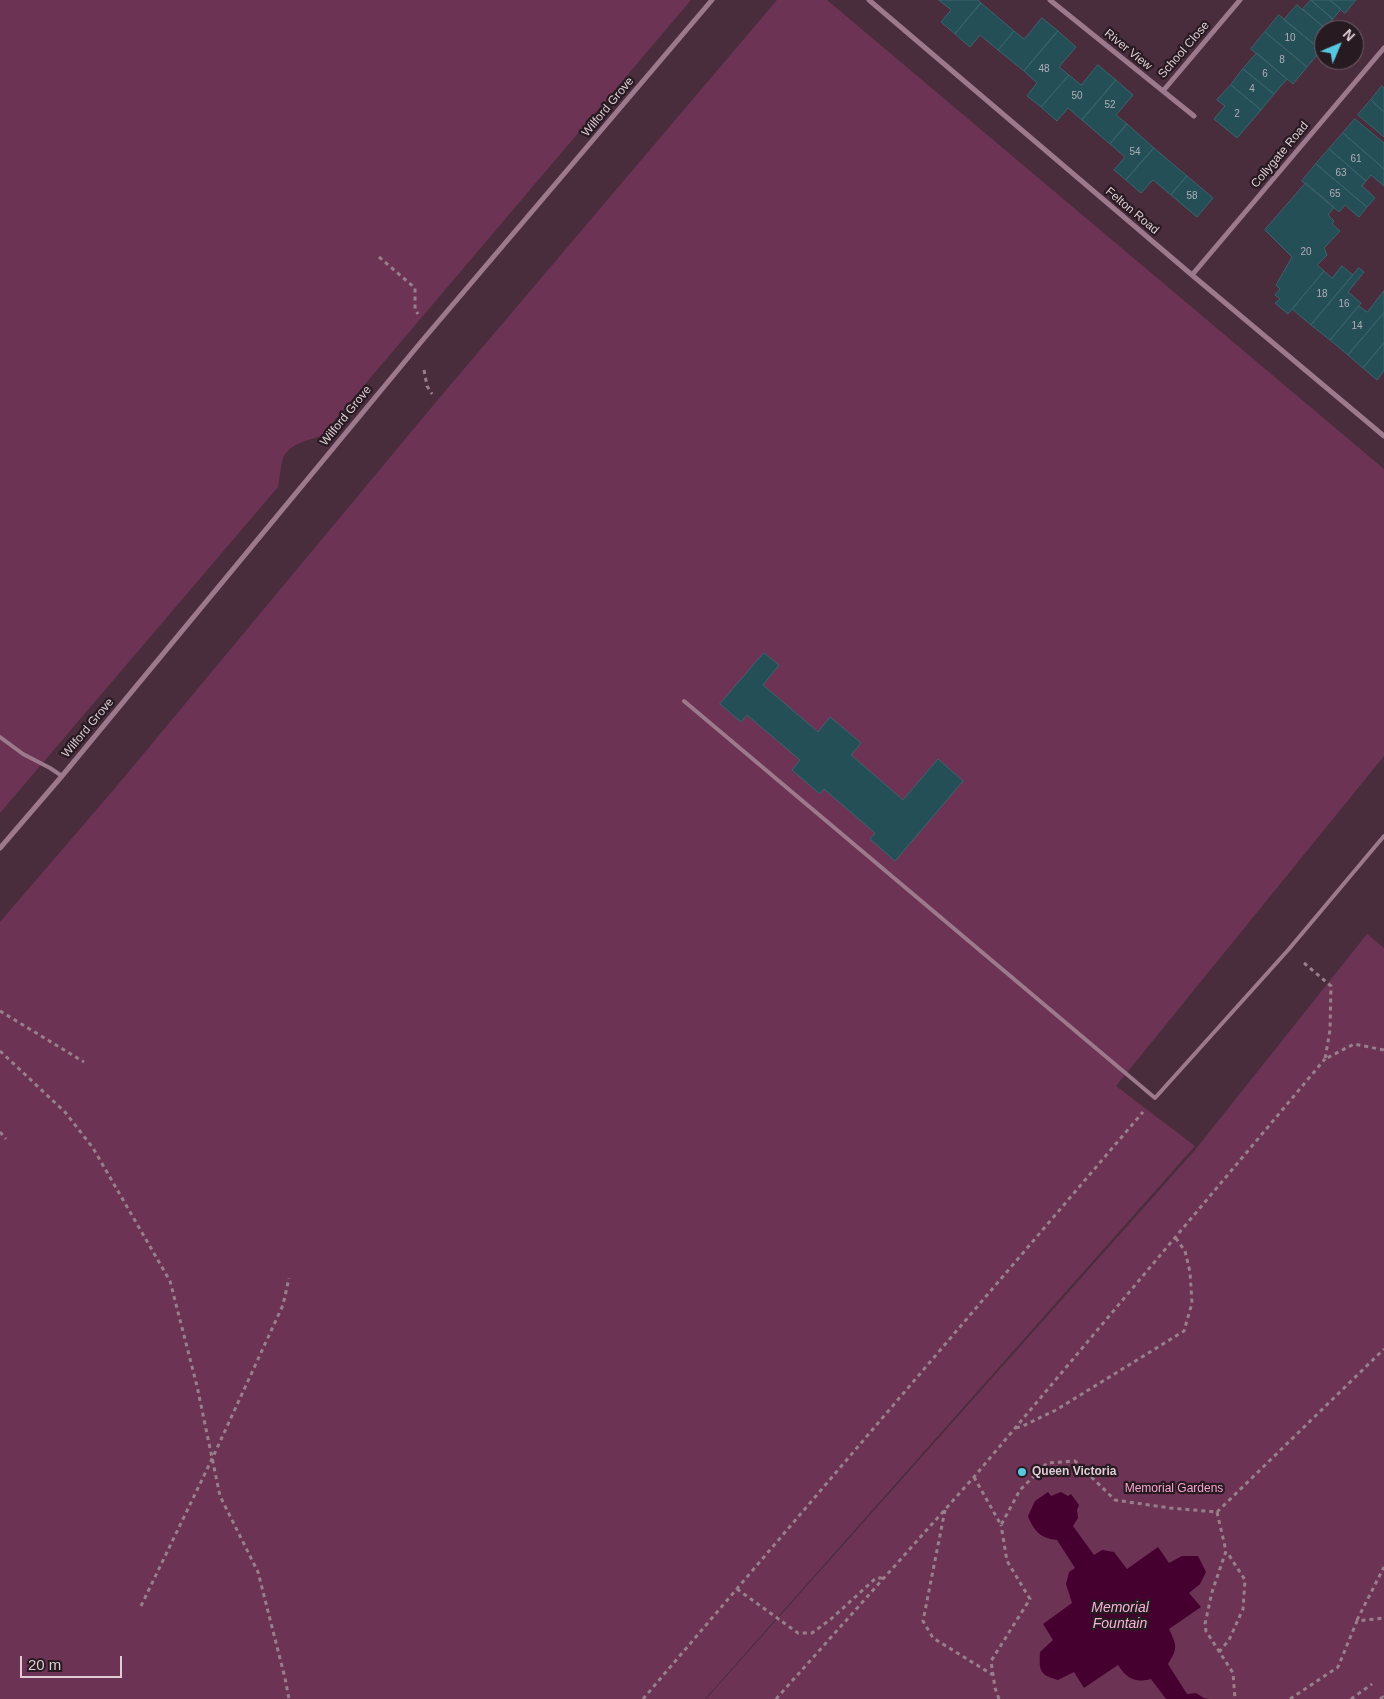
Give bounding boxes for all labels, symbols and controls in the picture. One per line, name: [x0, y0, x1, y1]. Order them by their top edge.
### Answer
street label: School Close: [1155, 19, 1213, 81]
north arrow: [1314, 20, 1364, 70]
street label: River View: [1101, 26, 1155, 74]
text: N: [1340, 26, 1358, 44]
house number: 10: [1284, 32, 1296, 44]
house number: 8: [1279, 54, 1285, 66]
house number: 48: [1038, 63, 1050, 75]
house number: 6: [1262, 68, 1268, 80]
street label: Wilford Grove: [579, 74, 637, 140]
house number: 4: [1249, 83, 1255, 95]
house number: 50: [1071, 90, 1083, 102]
house number: 52: [1104, 99, 1116, 111]
house number: 2: [1234, 108, 1240, 120]
street label: Collygate Road: [1248, 119, 1312, 191]
house number: 54: [1129, 146, 1141, 158]
house number: 61: [1350, 153, 1362, 165]
house number: 63: [1335, 167, 1347, 179]
street label: Felton Road: [1102, 184, 1162, 238]
house number: 65: [1329, 188, 1341, 200]
house number: 58: [1186, 190, 1198, 202]
house number: 20: [1300, 246, 1312, 258]
house number: 18: [1316, 288, 1328, 300]
house number: 16: [1338, 298, 1350, 310]
house number: 14: [1351, 320, 1363, 332]
street label: Wilford Grove: [317, 383, 375, 449]
street label: Wilford Grove: [59, 695, 117, 761]
place label: Queen Victoria: [1032, 1465, 1116, 1479]
marker: Queen Victoria: [1016, 1466, 1028, 1478]
park label: Memorial Gardens: [1125, 1482, 1223, 1496]
water label: Memorial Fountain: [1091, 1600, 1149, 1632]
scale bar: [22, 1646, 125, 1678]
text: 20 m: [28, 1656, 61, 1673]

